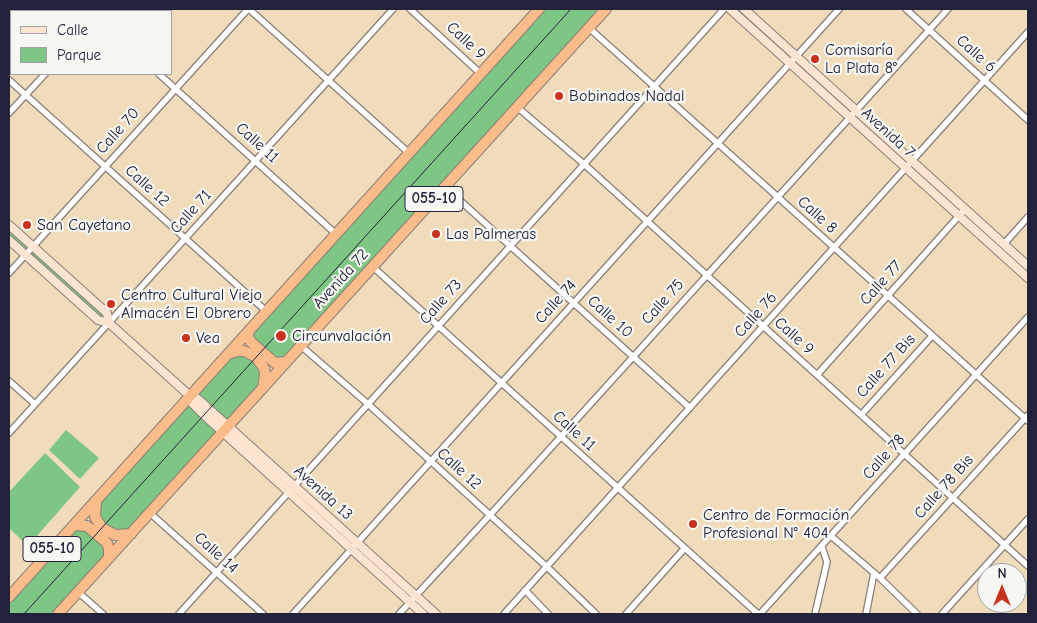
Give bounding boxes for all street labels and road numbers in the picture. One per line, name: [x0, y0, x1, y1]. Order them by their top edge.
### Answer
street label: Calle 9: [442, 18, 490, 64]
street label: Calle 6: [952, 31, 1000, 77]
street label: Calle 70: [92, 104, 144, 158]
street label: Avenida 7: [857, 104, 919, 162]
street label: Calle 11: [232, 119, 282, 167]
street label: Calle 12: [121, 161, 173, 211]
street label: Calle 71: [166, 186, 216, 238]
road number: 055-10: [405, 186, 463, 212]
street label: Calle 8: [793, 192, 841, 238]
street label: Avenida 72: [309, 245, 373, 313]
street label: Calle 77: [856, 257, 906, 309]
street label: Calle 73: [416, 275, 466, 329]
street label: Calle 75: [638, 275, 688, 329]
street label: Calle 74: [531, 276, 581, 328]
street label: Calle 76: [731, 288, 781, 342]
street label: Calle 10: [583, 292, 637, 342]
street label: Calle 9: [770, 313, 818, 359]
street label: Calle 77 Bis: [852, 330, 920, 402]
street label: Calle 11: [549, 407, 599, 455]
street label: Calle 78: [859, 430, 909, 484]
street label: Calle 12: [433, 444, 485, 494]
street label: Calle 78 Bis: [910, 451, 978, 523]
street label: Avenida 13: [290, 462, 356, 524]
street label: Calle 14: [190, 528, 242, 578]
road number: 055-10: [23, 536, 81, 562]

